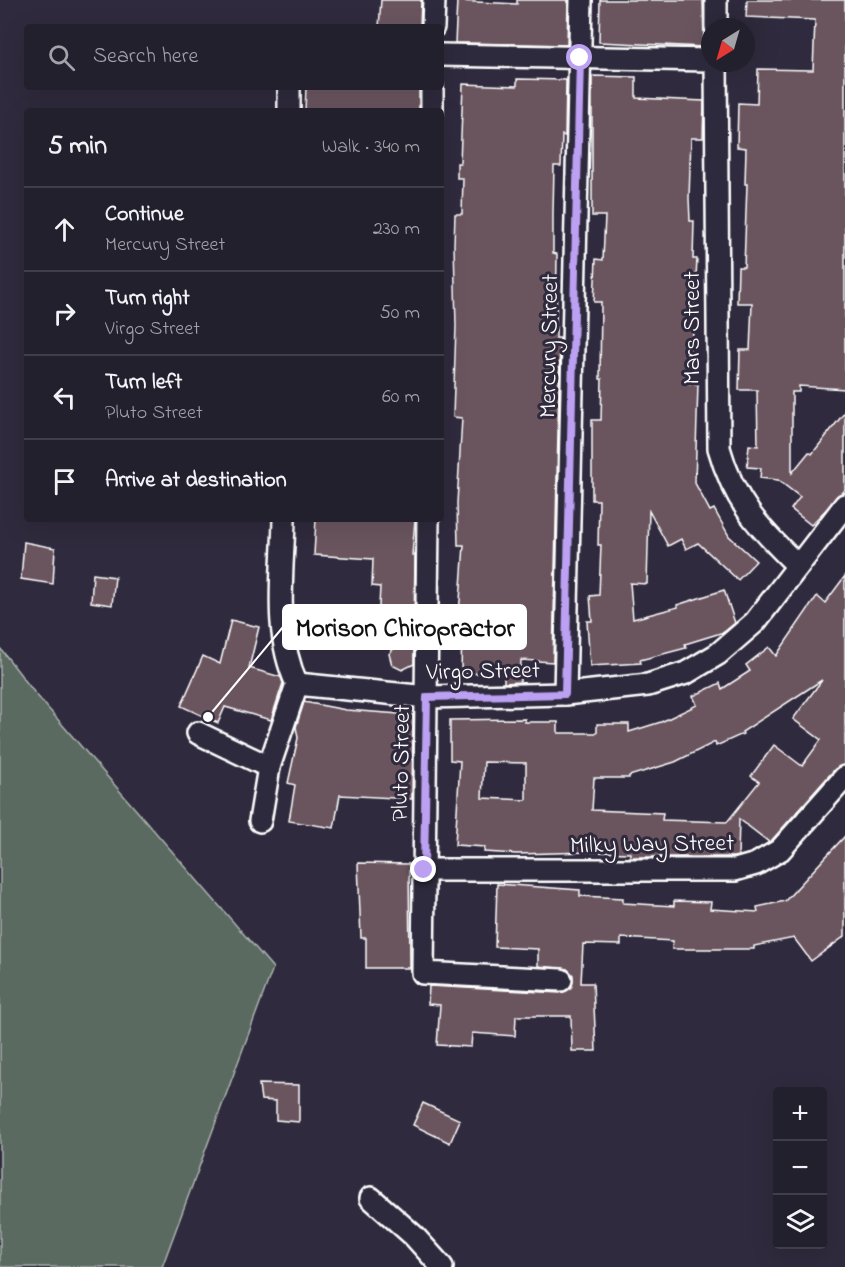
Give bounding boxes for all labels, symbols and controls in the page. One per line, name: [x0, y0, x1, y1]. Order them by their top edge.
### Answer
north arrow: [701, 18, 755, 72]
search box: [24, 24, 444, 90]
icon: search: [45, 41, 78, 74]
text: Search here: [93, 41, 198, 73]
route start: [566, 44, 592, 70]
text: 5 min: [48, 128, 107, 166]
text: Walk · 340 m: [322, 133, 420, 162]
text: Continue: [105, 199, 184, 231]
icon: ahead: [48, 213, 81, 246]
text: 230 m: [373, 215, 420, 244]
text: Mercury Street: [105, 231, 225, 260]
street label: Mars Street: [676, 271, 711, 385]
street label: Mercury Street: [532, 274, 570, 419]
text: Turn right: [105, 283, 190, 315]
icon: right: [48, 297, 81, 330]
text: 50 m: [379, 299, 420, 328]
text: Virgo Street: [105, 315, 200, 344]
text: Turn left: [105, 367, 182, 399]
icon: left: [48, 381, 81, 414]
text: 60 m: [382, 383, 420, 412]
text: Pluto Street: [105, 399, 203, 428]
icon: arrive: [48, 465, 81, 498]
text: Arrive at destination: [105, 465, 287, 497]
callout: Morison Chiropractor: [283, 605, 526, 649]
text: Morison Chiropractor: [295, 611, 515, 649]
street label: Virgo Street: [425, 654, 540, 691]
street label: Pluto Street: [384, 704, 421, 822]
street label: Milky Way Street: [570, 827, 734, 865]
route end: [410, 856, 436, 882]
map controls: [773, 1087, 827, 1249]
button: +: [773, 1087, 827, 1141]
button: −: [773, 1141, 827, 1195]
button: layers: [773, 1195, 827, 1249]

